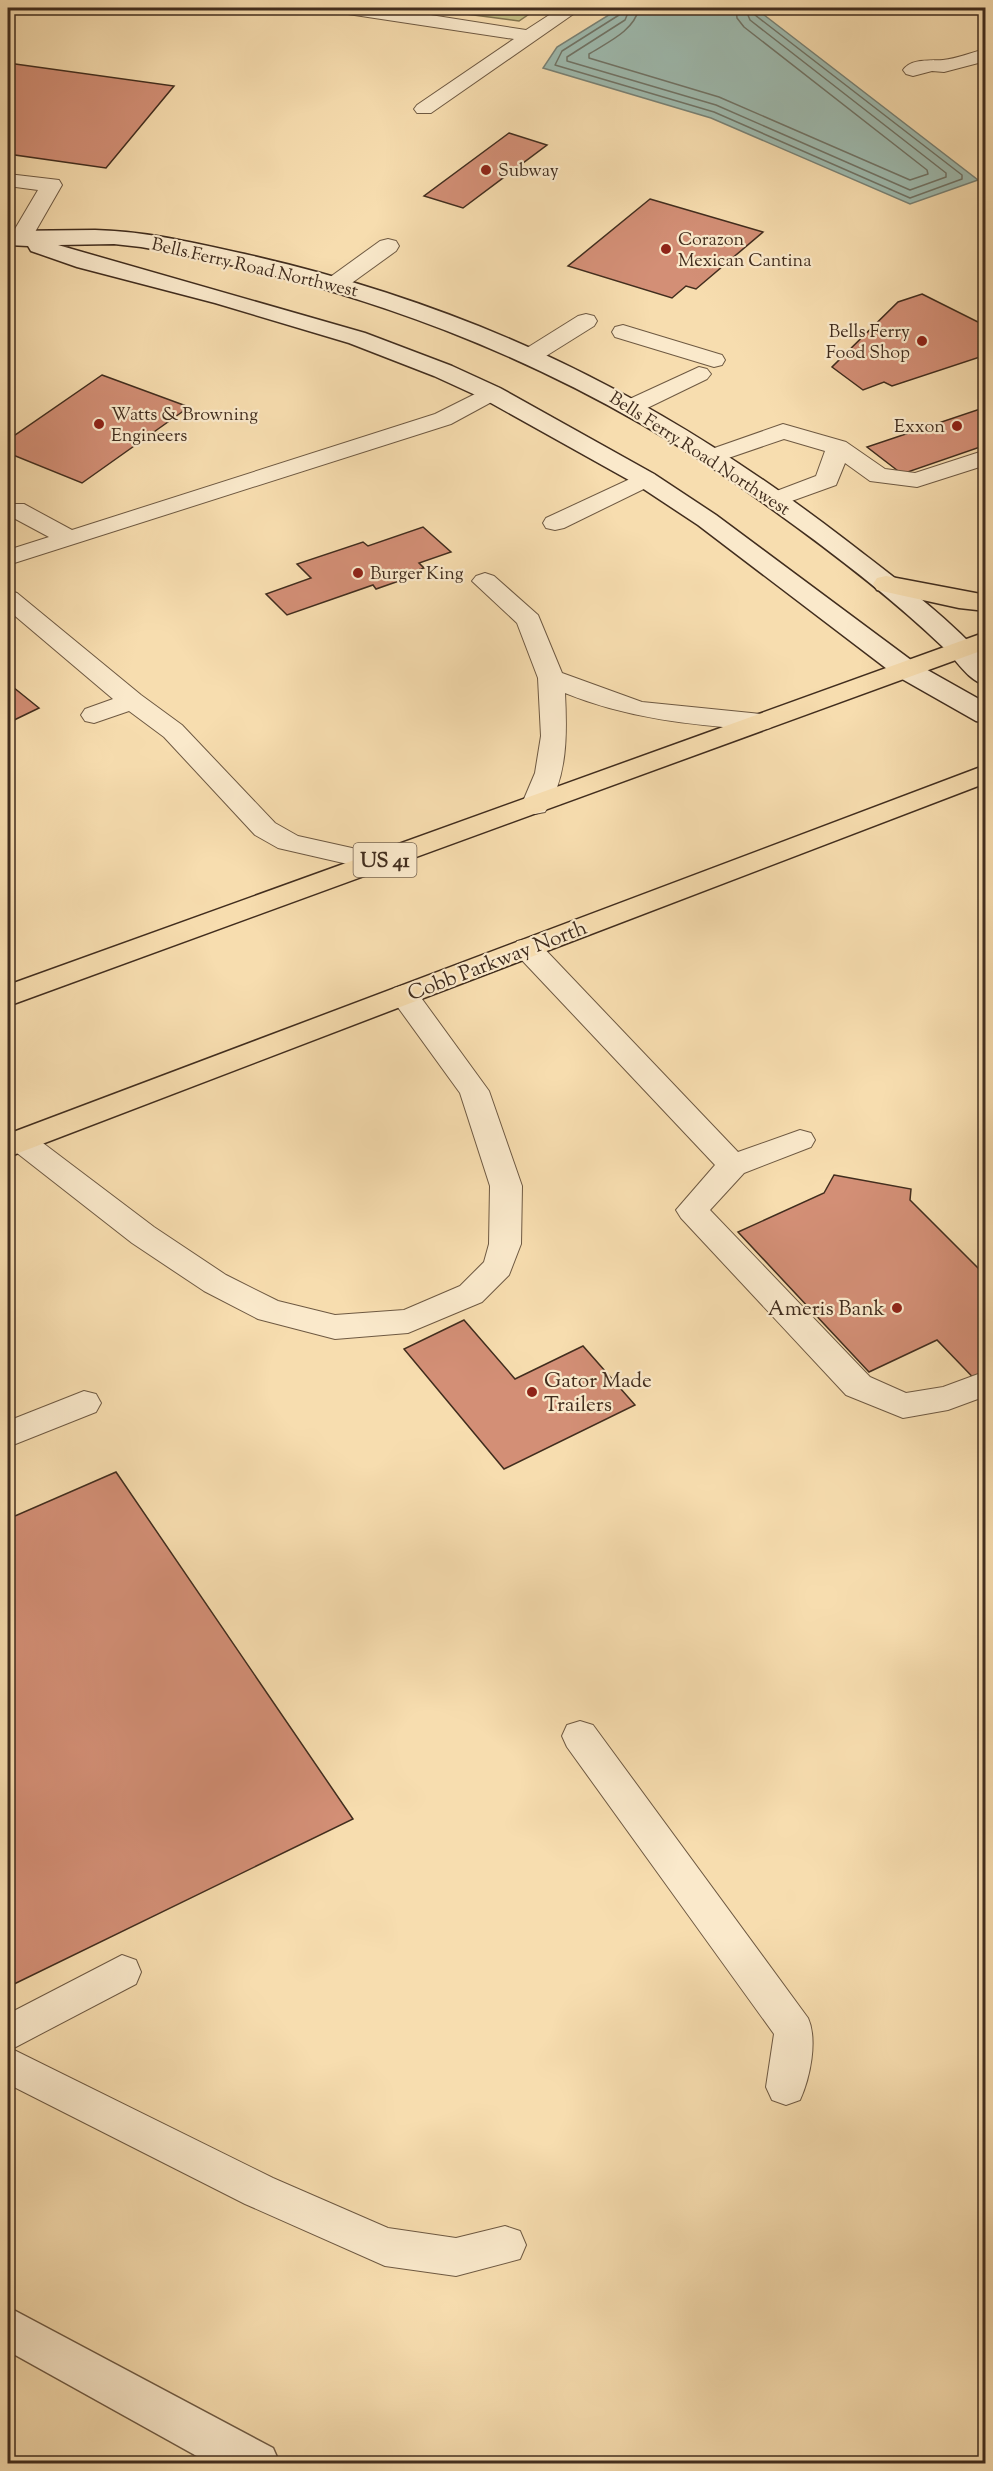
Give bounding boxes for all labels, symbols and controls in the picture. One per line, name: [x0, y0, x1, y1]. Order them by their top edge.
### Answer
place label: Subway: [498, 159, 559, 185]
marker: Subway: [479, 163, 493, 177]
place label: Corazon Mexican Cantina: [678, 228, 812, 275]
street label: Bells Ferry Road Northwest: [149, 233, 360, 305]
marker: Corazon Mexican Cantina: [659, 242, 673, 256]
place label: Bells Ferry Food Shop: [826, 320, 910, 367]
marker: Bells Ferry Food Shop: [915, 334, 929, 348]
street label: Bells Ferry Road Northwest: [603, 386, 795, 523]
place label: Watts & Browning Engineers: [111, 403, 258, 450]
place label: Exxon: [894, 415, 945, 441]
marker: Watts & Browning Engineers: [92, 417, 106, 431]
marker: Exxon: [950, 419, 964, 433]
place label: Burger King: [370, 562, 464, 588]
marker: Burger King: [351, 566, 365, 580]
road number: US 41: [354, 843, 416, 877]
street label: Cobb Parkway North: [404, 914, 592, 1010]
place label: Ameris Bank: [768, 1295, 886, 1325]
marker: Ameris Bank: [890, 1301, 904, 1315]
place label: Gator Made Trailers: [544, 1367, 652, 1421]
marker: Gator Made Trailers: [525, 1385, 539, 1399]

